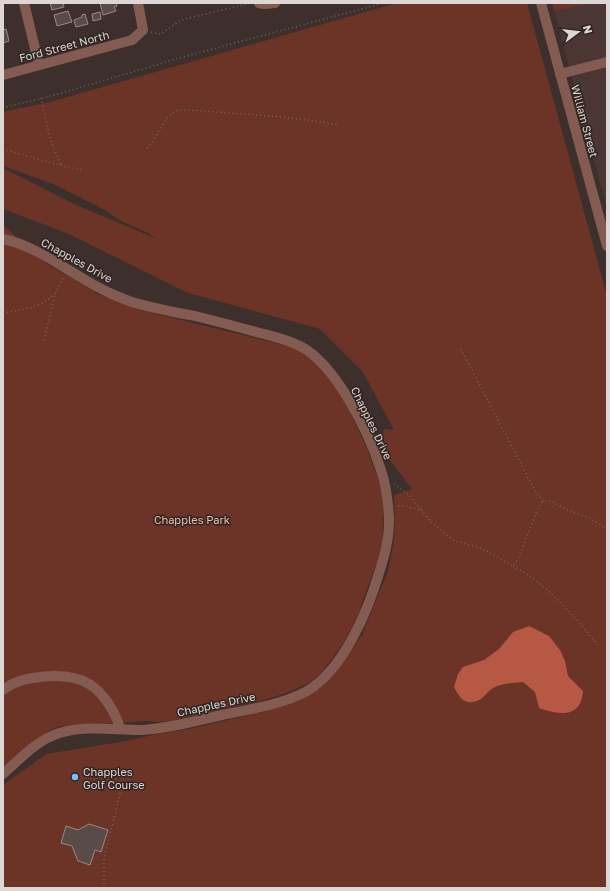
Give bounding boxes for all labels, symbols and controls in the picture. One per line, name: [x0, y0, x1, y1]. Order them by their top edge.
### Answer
north arrow: [558, 12, 598, 52]
text: N: [581, 24, 596, 35]
street label: Ford Street North: [18, 28, 110, 64]
street label: William Street: [569, 83, 601, 159]
street label: Chapples Drive: [39, 235, 115, 285]
street label: Chapples Drive: [349, 384, 395, 462]
park label: Chapples Park: [154, 513, 230, 526]
street label: Chapples Drive: [176, 689, 256, 719]
place label: Chapples Golf Course: [83, 765, 145, 791]
marker: Chapples Golf Course: [70, 772, 80, 782]

